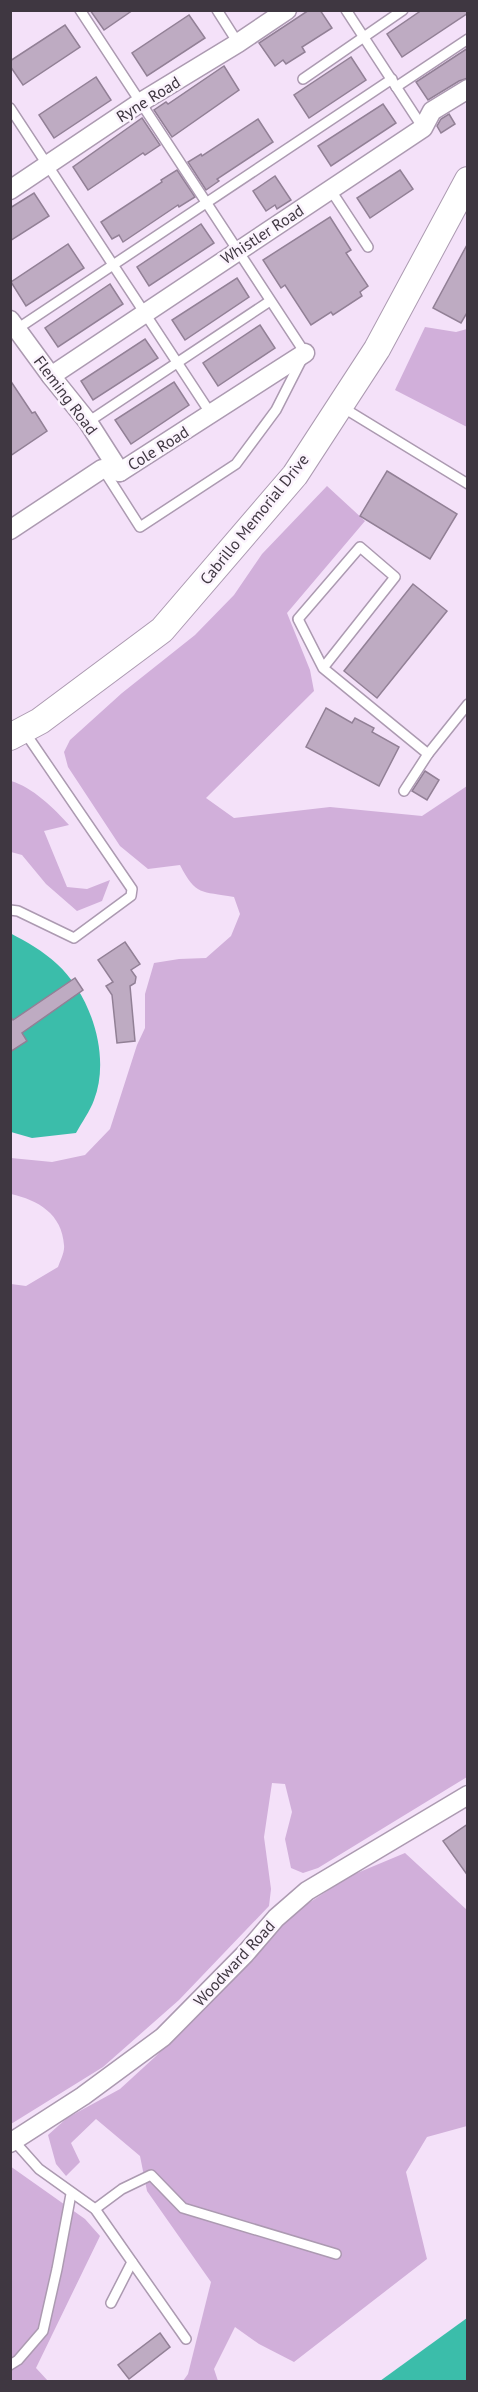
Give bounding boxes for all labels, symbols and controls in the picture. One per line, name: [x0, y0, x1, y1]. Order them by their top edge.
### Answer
street label: Ryne Road: [112, 72, 184, 126]
street label: Whistler Road: [217, 200, 307, 268]
street label: Fleming Road: [30, 352, 102, 438]
street label: Cole Road: [124, 421, 192, 475]
street label: Cabrillo Memorial Drive: [195, 450, 313, 588]
street label: Woodward Road: [189, 1916, 279, 2010]

